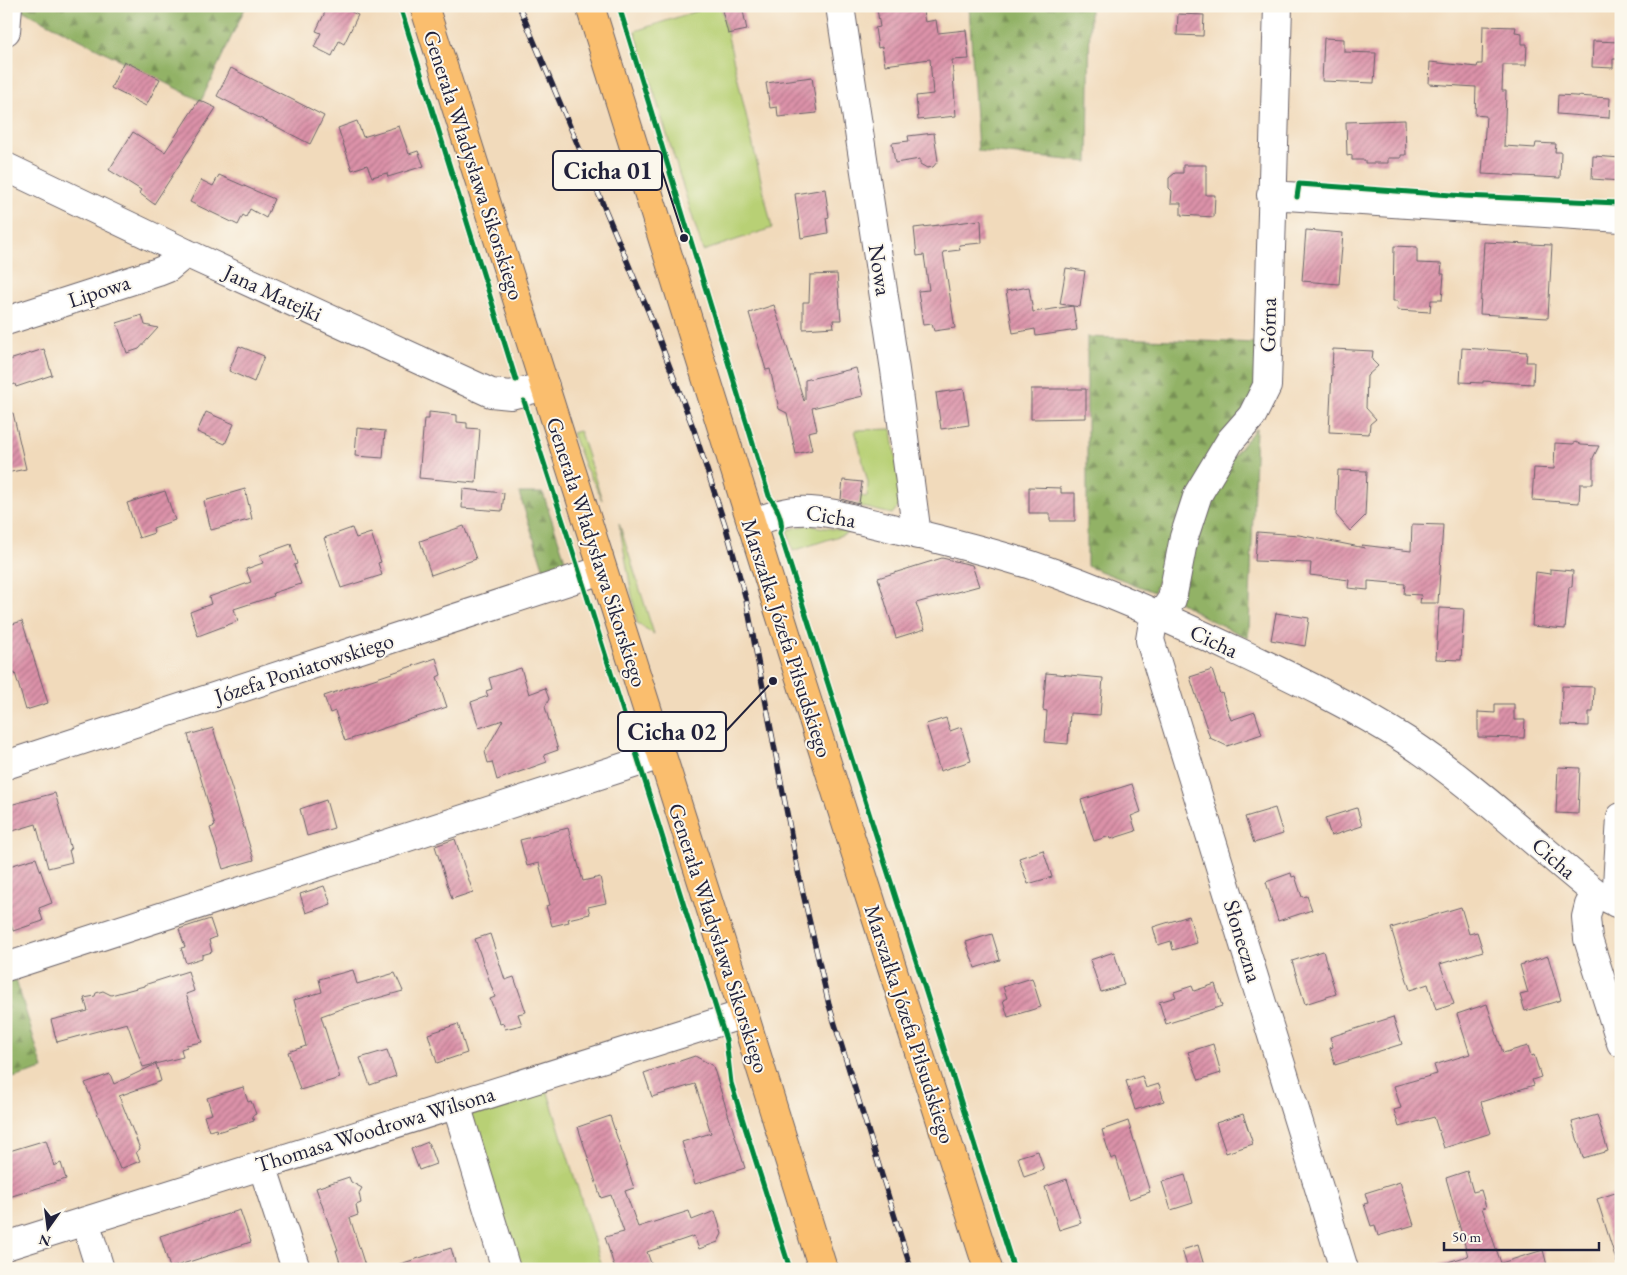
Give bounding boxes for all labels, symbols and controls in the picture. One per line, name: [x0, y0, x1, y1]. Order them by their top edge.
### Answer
street label: Generała Władysława Sikorskiego: [417, 27, 531, 304]
callout: Cicha 01: [553, 151, 662, 190]
text: Cicha 01: [564, 155, 652, 186]
street label: Nowa: [862, 242, 898, 298]
street label: Jana Matejki: [217, 257, 327, 328]
street label: Lipowa: [64, 267, 134, 315]
street label: Górna: [1253, 297, 1283, 353]
street label: Generała Władysława Sikorskiego: [540, 414, 654, 691]
street label: Cicha: [804, 497, 858, 535]
street label: Marszałka Józefa Piłsudskiego: [735, 515, 839, 761]
street label: Cicha: [1185, 617, 1243, 665]
street label: Józefa Poniatowskiego: [209, 625, 397, 711]
callout: Cicha 02: [618, 712, 726, 751]
text: Cicha 02: [628, 716, 717, 747]
street label: Generała Władysława Sikorskiego: [662, 800, 776, 1077]
street label: Cicha: [1526, 831, 1583, 886]
street label: Słoneczna: [1217, 896, 1269, 986]
street label: Marszałka Józefa Piłsudskiego: [858, 901, 962, 1147]
street label: Thomasa Woodrowa Wilsona: [252, 1079, 498, 1179]
north arrow: [22, 1202, 72, 1252]
scale bar: [1444, 1220, 1600, 1252]
text: 50 m: [1452, 1227, 1481, 1246]
text: N: [37, 1230, 53, 1251]

